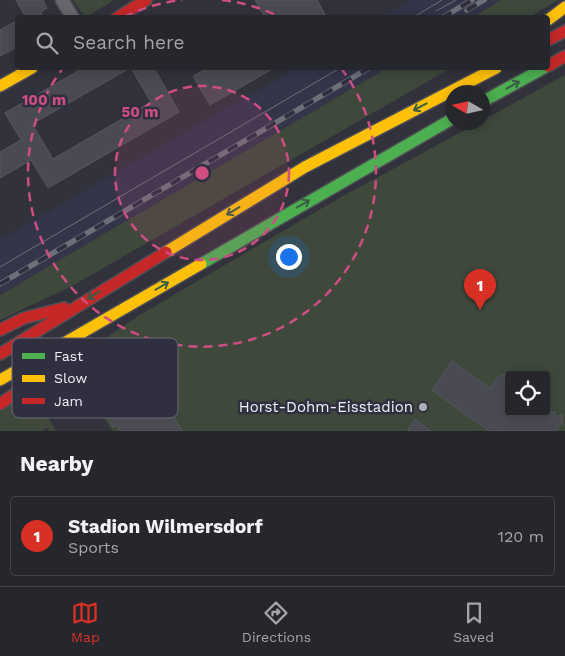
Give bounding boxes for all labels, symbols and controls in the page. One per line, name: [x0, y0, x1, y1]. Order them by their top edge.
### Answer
search box: [15, 15, 550, 70]
icon: search: [33, 29, 61, 57]
text: Search here: [73, 31, 184, 54]
one-way arrow: [506, 79, 520, 89]
north arrow: [445, 85, 490, 130]
text: 100 m: [22, 91, 66, 109]
text: 50 m: [122, 103, 158, 121]
one-way arrow: [413, 103, 428, 112]
centre of rings: [193, 164, 211, 182]
one-way arrow: [295, 198, 309, 208]
one-way arrow: [227, 206, 241, 216]
your location: [276, 244, 302, 270]
pin: 1: [464, 269, 496, 310]
one-way arrow: [155, 281, 170, 291]
one-way arrow: [88, 291, 102, 301]
legend: [12, 338, 178, 418]
text: Fast: [54, 348, 83, 364]
text: Slow: [54, 370, 87, 386]
map controls: [505, 371, 550, 416]
button: locate: [505, 371, 550, 416]
text: Jam: [54, 393, 83, 409]
place label: Horst-Dohm-Eisstadion: [239, 398, 413, 416]
marker: Horst-Dohm-Eisstadion: [417, 401, 429, 413]
text: Nearby: [20, 451, 93, 476]
text: Stadion Wilmersdorf: [68, 515, 263, 538]
text: 1: [34, 527, 40, 546]
text: 120 m: [498, 527, 544, 546]
text: Sports: [68, 538, 119, 557]
tab: Map: [71, 599, 100, 645]
tab: Directions: [242, 599, 311, 645]
tab: Saved: [453, 599, 494, 645]

